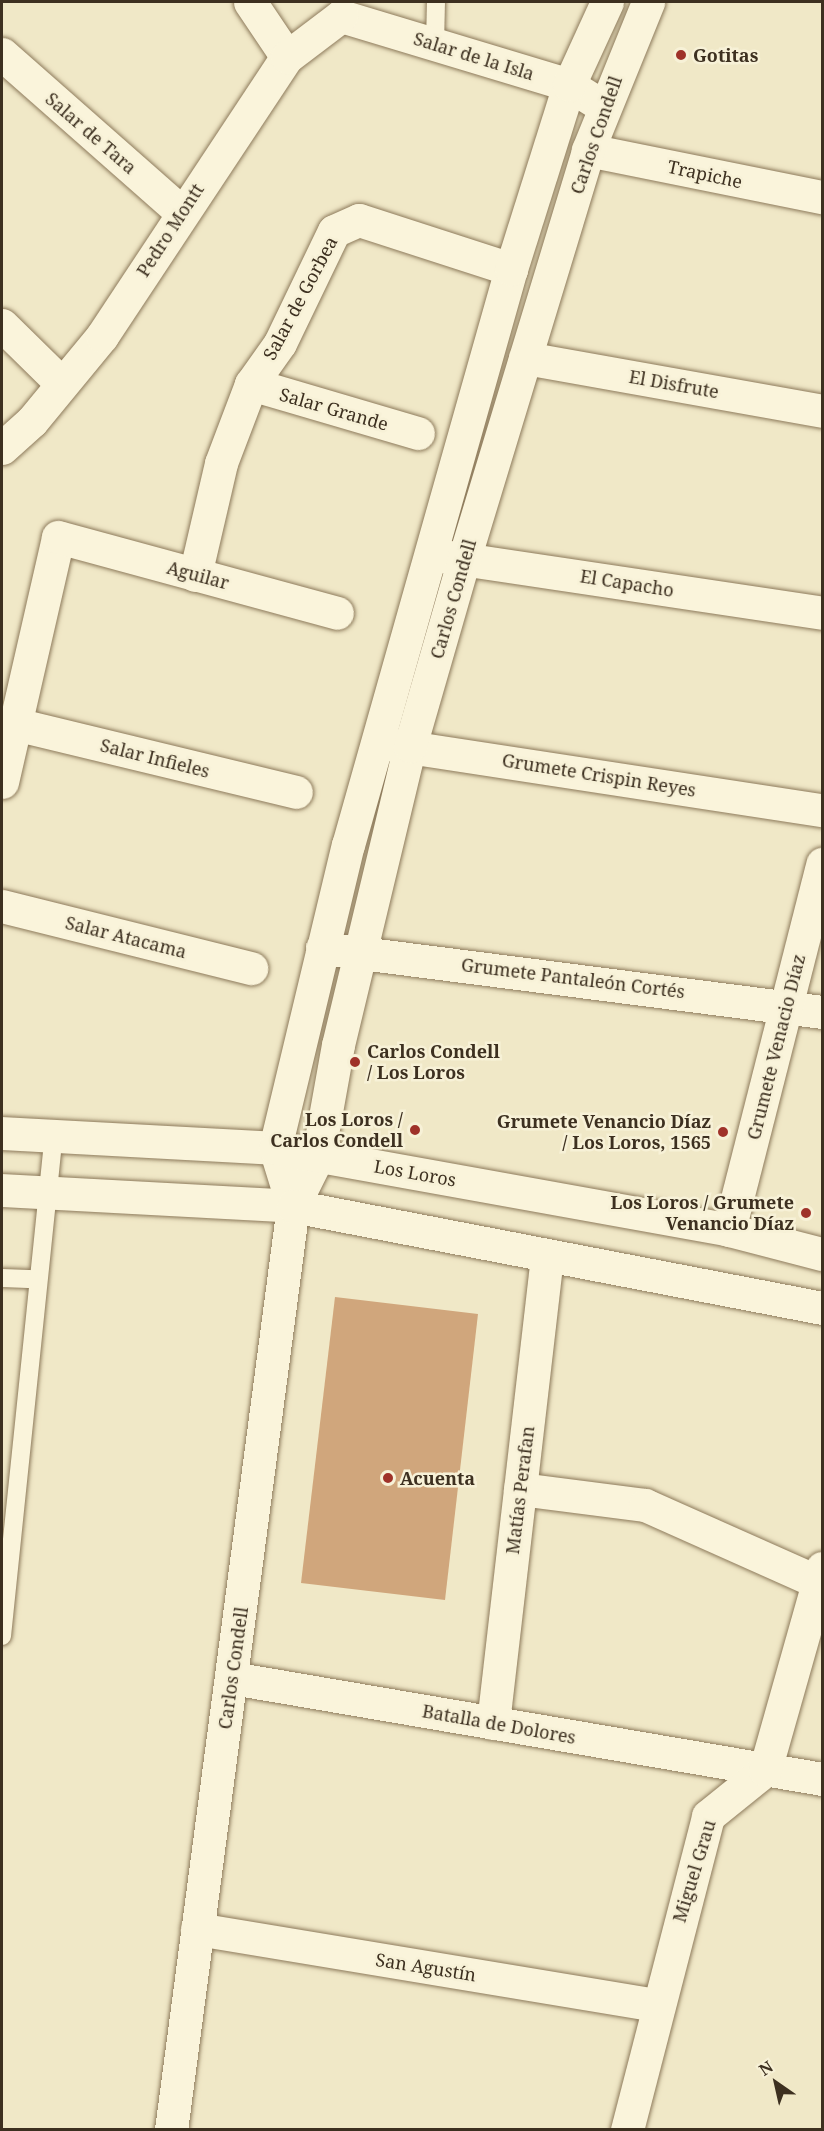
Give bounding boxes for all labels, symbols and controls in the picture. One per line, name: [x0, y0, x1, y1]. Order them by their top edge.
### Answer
street label: Salar de la Isla: [411, 27, 537, 85]
place label: Gotitas: [693, 44, 758, 66]
marker: Gotitas: [674, 48, 688, 62]
street label: Carlos Condell: [566, 73, 626, 197]
street label: Salar de Tara: [41, 88, 141, 178]
street label: Trapiche: [666, 156, 744, 192]
street label: Pedro Montt: [132, 179, 208, 281]
street label: Salar de Gorbea: [258, 233, 342, 363]
street label: El Disfrute: [627, 365, 721, 403]
street label: Salar Grande: [277, 383, 391, 435]
street label: Carlos Condell: [426, 537, 480, 661]
street label: Aguilar: [165, 556, 231, 594]
street label: El Capacho: [579, 565, 675, 601]
street label: Salar Infieles: [98, 734, 212, 782]
street label: Grumete Crispin Reyes: [501, 749, 697, 801]
street label: Salar Atacama: [63, 912, 189, 962]
street label: Grumete Venacio Díaz: [742, 952, 810, 1142]
street label: Grumete Pantaleón Cortés: [460, 954, 686, 1002]
place label: Carlos Condell / Los Loros: [367, 1041, 500, 1084]
marker: Carlos Condell / Los Loros: [348, 1055, 362, 1069]
place label: Los Loros / Carlos Condell: [270, 1109, 403, 1152]
place label: Grumete Venancio Díaz / Los Loros, 1565: [497, 1111, 711, 1154]
marker: Los Loros / Carlos Condell: [408, 1123, 422, 1137]
marker: Grumete Venancio Díaz / Los Loros, 1565: [716, 1125, 730, 1139]
street label: Los Loros: [372, 1155, 458, 1191]
place label: Los Loros / Grumete Venancio Díaz: [610, 1192, 794, 1234]
marker: Los Loros / Grumete Venancio Díaz: [799, 1206, 813, 1220]
street label: Matías Perafan: [501, 1425, 539, 1555]
place label: Acuenta: [400, 1467, 475, 1489]
marker: Acuenta: [381, 1471, 395, 1485]
street label: Carlos Condell: [214, 1605, 252, 1731]
street label: Batalla de Dolores: [421, 1700, 577, 1748]
street label: Miguel Grau: [668, 1817, 720, 1925]
street label: San Agustín: [374, 1948, 478, 1986]
north arrow: [746, 2053, 806, 2113]
text: N: [755, 2055, 777, 2081]

